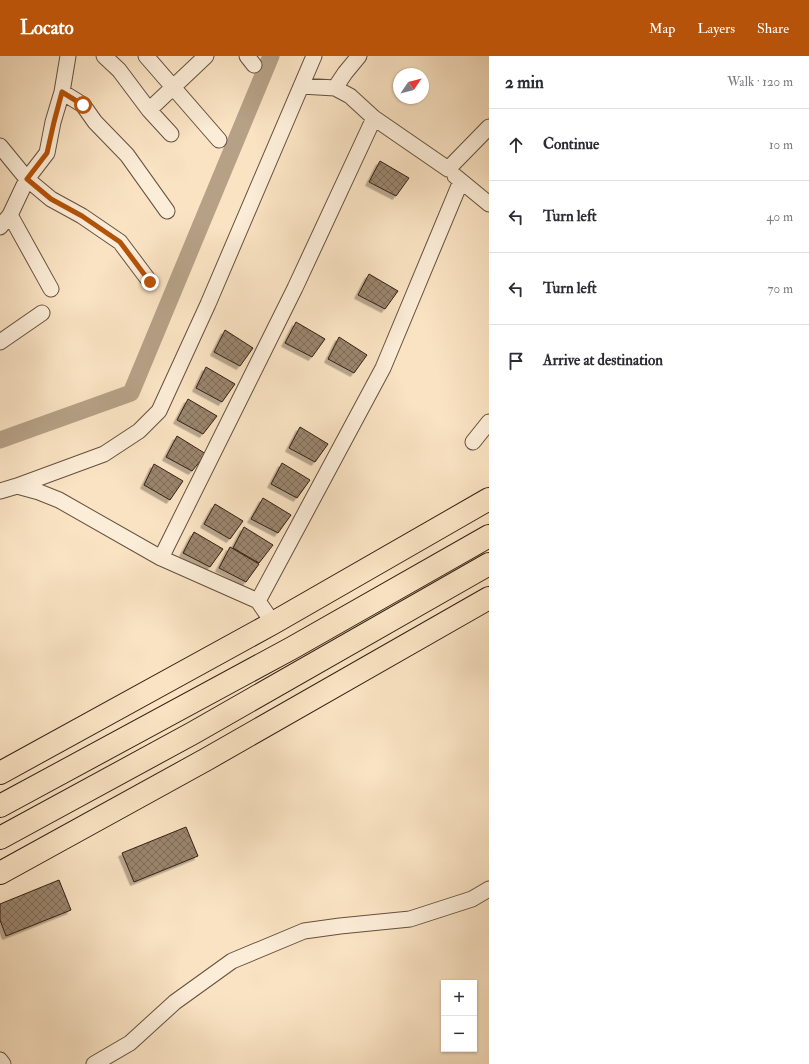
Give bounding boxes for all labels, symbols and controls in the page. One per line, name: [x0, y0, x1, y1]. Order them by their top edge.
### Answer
text: Locato: [20, 16, 74, 40]
text: Map: [649, 20, 675, 37]
text: Layers: [697, 20, 735, 37]
text: Share: [757, 20, 789, 37]
north arrow: [393, 68, 429, 104]
text: 2 min: [505, 72, 544, 93]
text: Walk · 120 m: [727, 74, 793, 90]
route start: [74, 96, 92, 114]
icon: ahead: [505, 134, 527, 156]
text: Continue: [543, 135, 599, 154]
text: 10 m: [769, 137, 793, 153]
icon: left: [505, 206, 527, 228]
text: Turn left: [543, 207, 597, 226]
text: 40 m: [767, 209, 793, 225]
route end: [141, 273, 159, 291]
icon: left: [505, 278, 527, 300]
text: Turn left: [543, 279, 597, 298]
text: 70 m: [768, 281, 793, 297]
icon: arrive: [505, 350, 527, 372]
text: Arrive at destination: [543, 351, 663, 370]
map controls: [441, 980, 477, 1052]
button: +: [441, 980, 477, 1016]
button: −: [441, 1016, 477, 1052]

